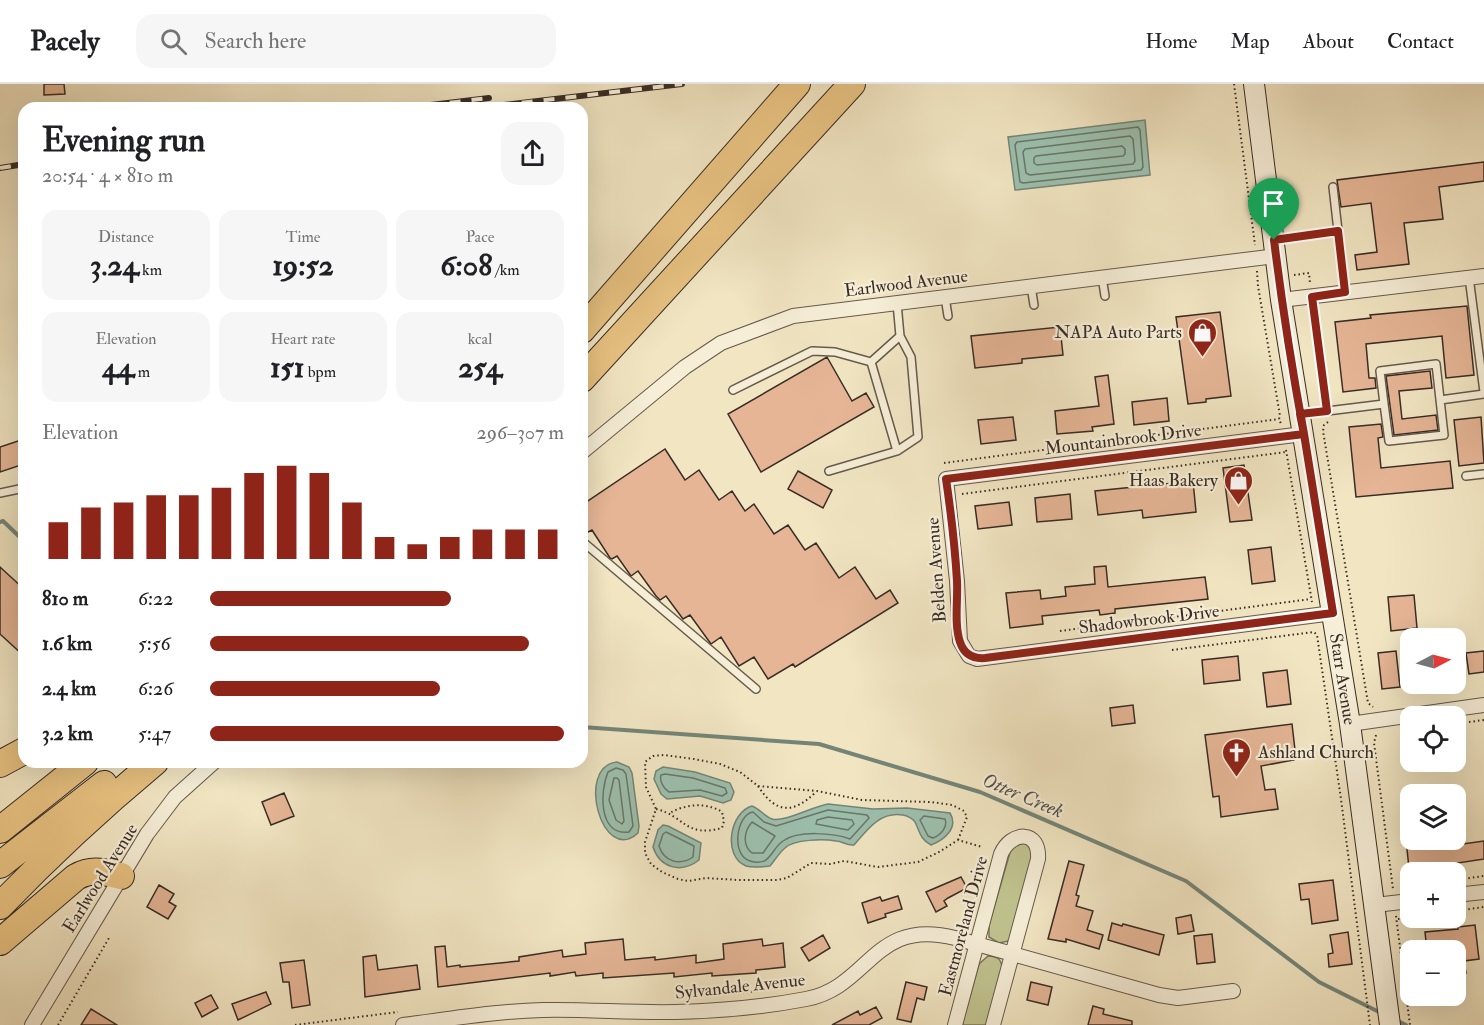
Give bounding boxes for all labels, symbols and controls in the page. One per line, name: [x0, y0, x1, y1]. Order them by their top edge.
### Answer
search box: [136, 14, 556, 68]
text: Pacely: [30, 24, 100, 59]
icon: search: [157, 25, 190, 58]
text: Search here: [205, 27, 306, 55]
text: Home: [1145, 28, 1197, 55]
text: Map: [1230, 28, 1270, 55]
text: About: [1303, 28, 1354, 55]
text: Contact: [1387, 28, 1454, 55]
text: Evening run: [42, 120, 205, 161]
button: share: [501, 122, 564, 185]
text: 20:54 · 4 × 810 m: [42, 163, 173, 188]
pin: [1248, 178, 1299, 240]
icon: arrive: [1257, 187, 1290, 220]
text: Distance: [98, 227, 154, 247]
text: Time: [286, 227, 320, 247]
text: Pace: [466, 227, 494, 247]
text: 3.24: [90, 247, 139, 284]
text: 19:52: [272, 247, 334, 284]
text: 6:08: [440, 247, 492, 284]
text: km: [139, 260, 162, 280]
text: /km: [492, 260, 520, 280]
street label: Earlwood Avenue: [843, 264, 970, 303]
shop icon: NAPA Auto Parts: [1187, 316, 1219, 358]
place label: NAPA Auto Parts: [1055, 321, 1182, 344]
text: Elevation: [96, 329, 156, 349]
text: Heart rate: [270, 329, 336, 349]
text: kcal: [468, 329, 492, 349]
text: 44: [102, 349, 134, 386]
text: 151: [270, 349, 304, 386]
text: 254: [458, 349, 502, 386]
text: m: [134, 362, 150, 382]
text: bpm: [304, 362, 336, 382]
street label: Mountainbrook Drive: [1043, 418, 1203, 461]
text: Elevation: [42, 420, 118, 445]
text: 296–307 m: [477, 420, 564, 445]
shop icon: Haas Bakery: [1223, 464, 1255, 506]
place label: Haas Bakery: [1129, 469, 1219, 492]
street label: Belden Avenue: [921, 516, 952, 623]
text: 810 m: [42, 586, 88, 611]
text: 6:22: [138, 586, 173, 611]
street label: Shadowbrook Drive: [1077, 599, 1221, 640]
north arrow: [1400, 628, 1466, 694]
map controls: [1400, 628, 1466, 1006]
text: 1.6 km: [42, 631, 92, 656]
text: 5:56: [138, 631, 171, 656]
street label: Starr Avenue: [1324, 632, 1361, 727]
text: 2.4 km: [42, 676, 96, 701]
text: 6:26: [138, 676, 173, 701]
button: locate: [1400, 706, 1466, 772]
text: 3.2 km: [42, 721, 93, 746]
text: 5:47: [138, 721, 171, 746]
church icon: Ashland Church: [1221, 736, 1253, 778]
place label: Ashland Church: [1257, 741, 1375, 764]
water label: Otter Creek: [978, 767, 1067, 824]
button: layers: [1400, 784, 1466, 850]
street label: Earlwood Avenue: [58, 819, 143, 937]
street label: Eastmoreland Drive: [934, 853, 993, 999]
button: +: [1400, 862, 1466, 928]
button: −: [1400, 940, 1466, 1006]
street label: Sylvandale Avenue: [674, 968, 807, 1005]

